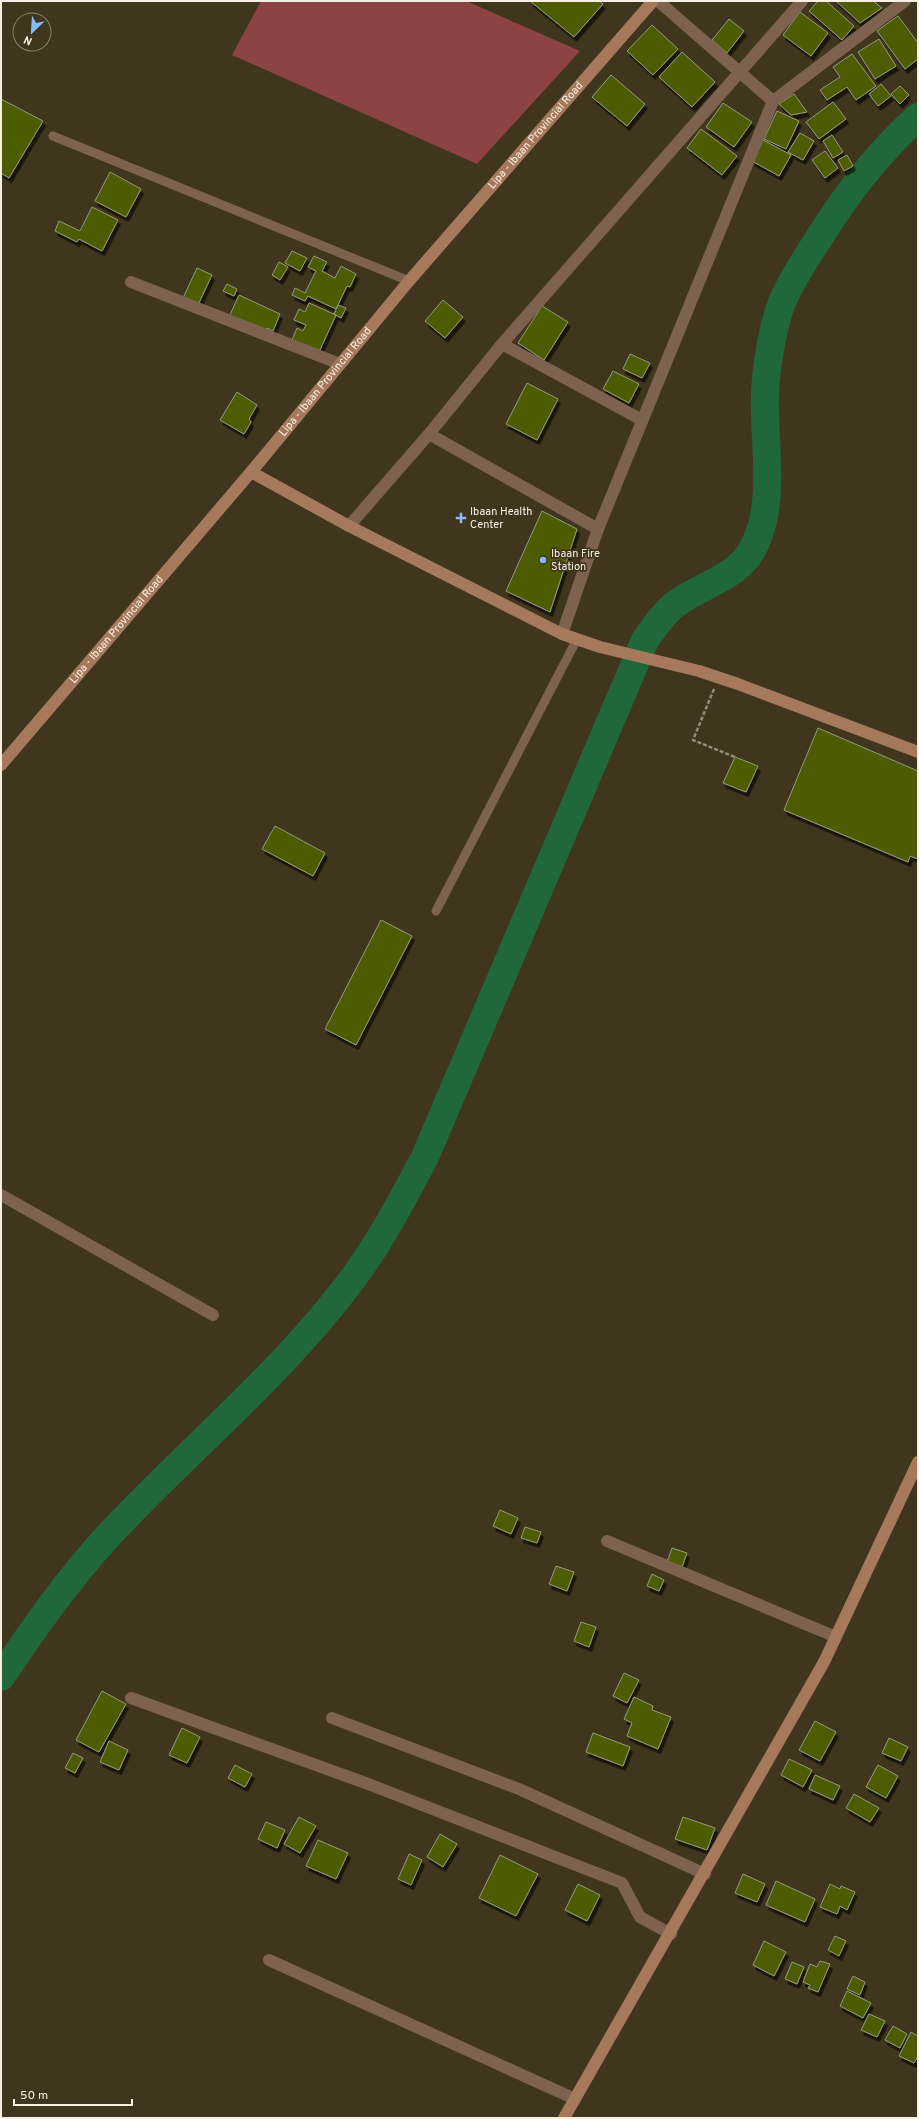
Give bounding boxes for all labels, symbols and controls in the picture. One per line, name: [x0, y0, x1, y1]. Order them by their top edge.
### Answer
north arrow: [12, 12, 52, 52]
text: N: [22, 32, 35, 48]
street label: Lipa - Ibaan Provincial Road: [485, 79, 586, 192]
street label: Lipa - Ibaan Provincial Road: [276, 324, 375, 439]
place label: Ibaan Health Center: [470, 505, 532, 532]
marker: Ibaan Health Center: [455, 512, 467, 524]
place label: Ibaan Fire Station: [551, 547, 600, 574]
marker: Ibaan Fire Station: [538, 555, 548, 565]
street label: Lipa - Ibaan Provincial Road: [67, 573, 167, 687]
scale bar: [14, 2081, 132, 2107]
text: 50 m: [20, 2088, 48, 2104]

